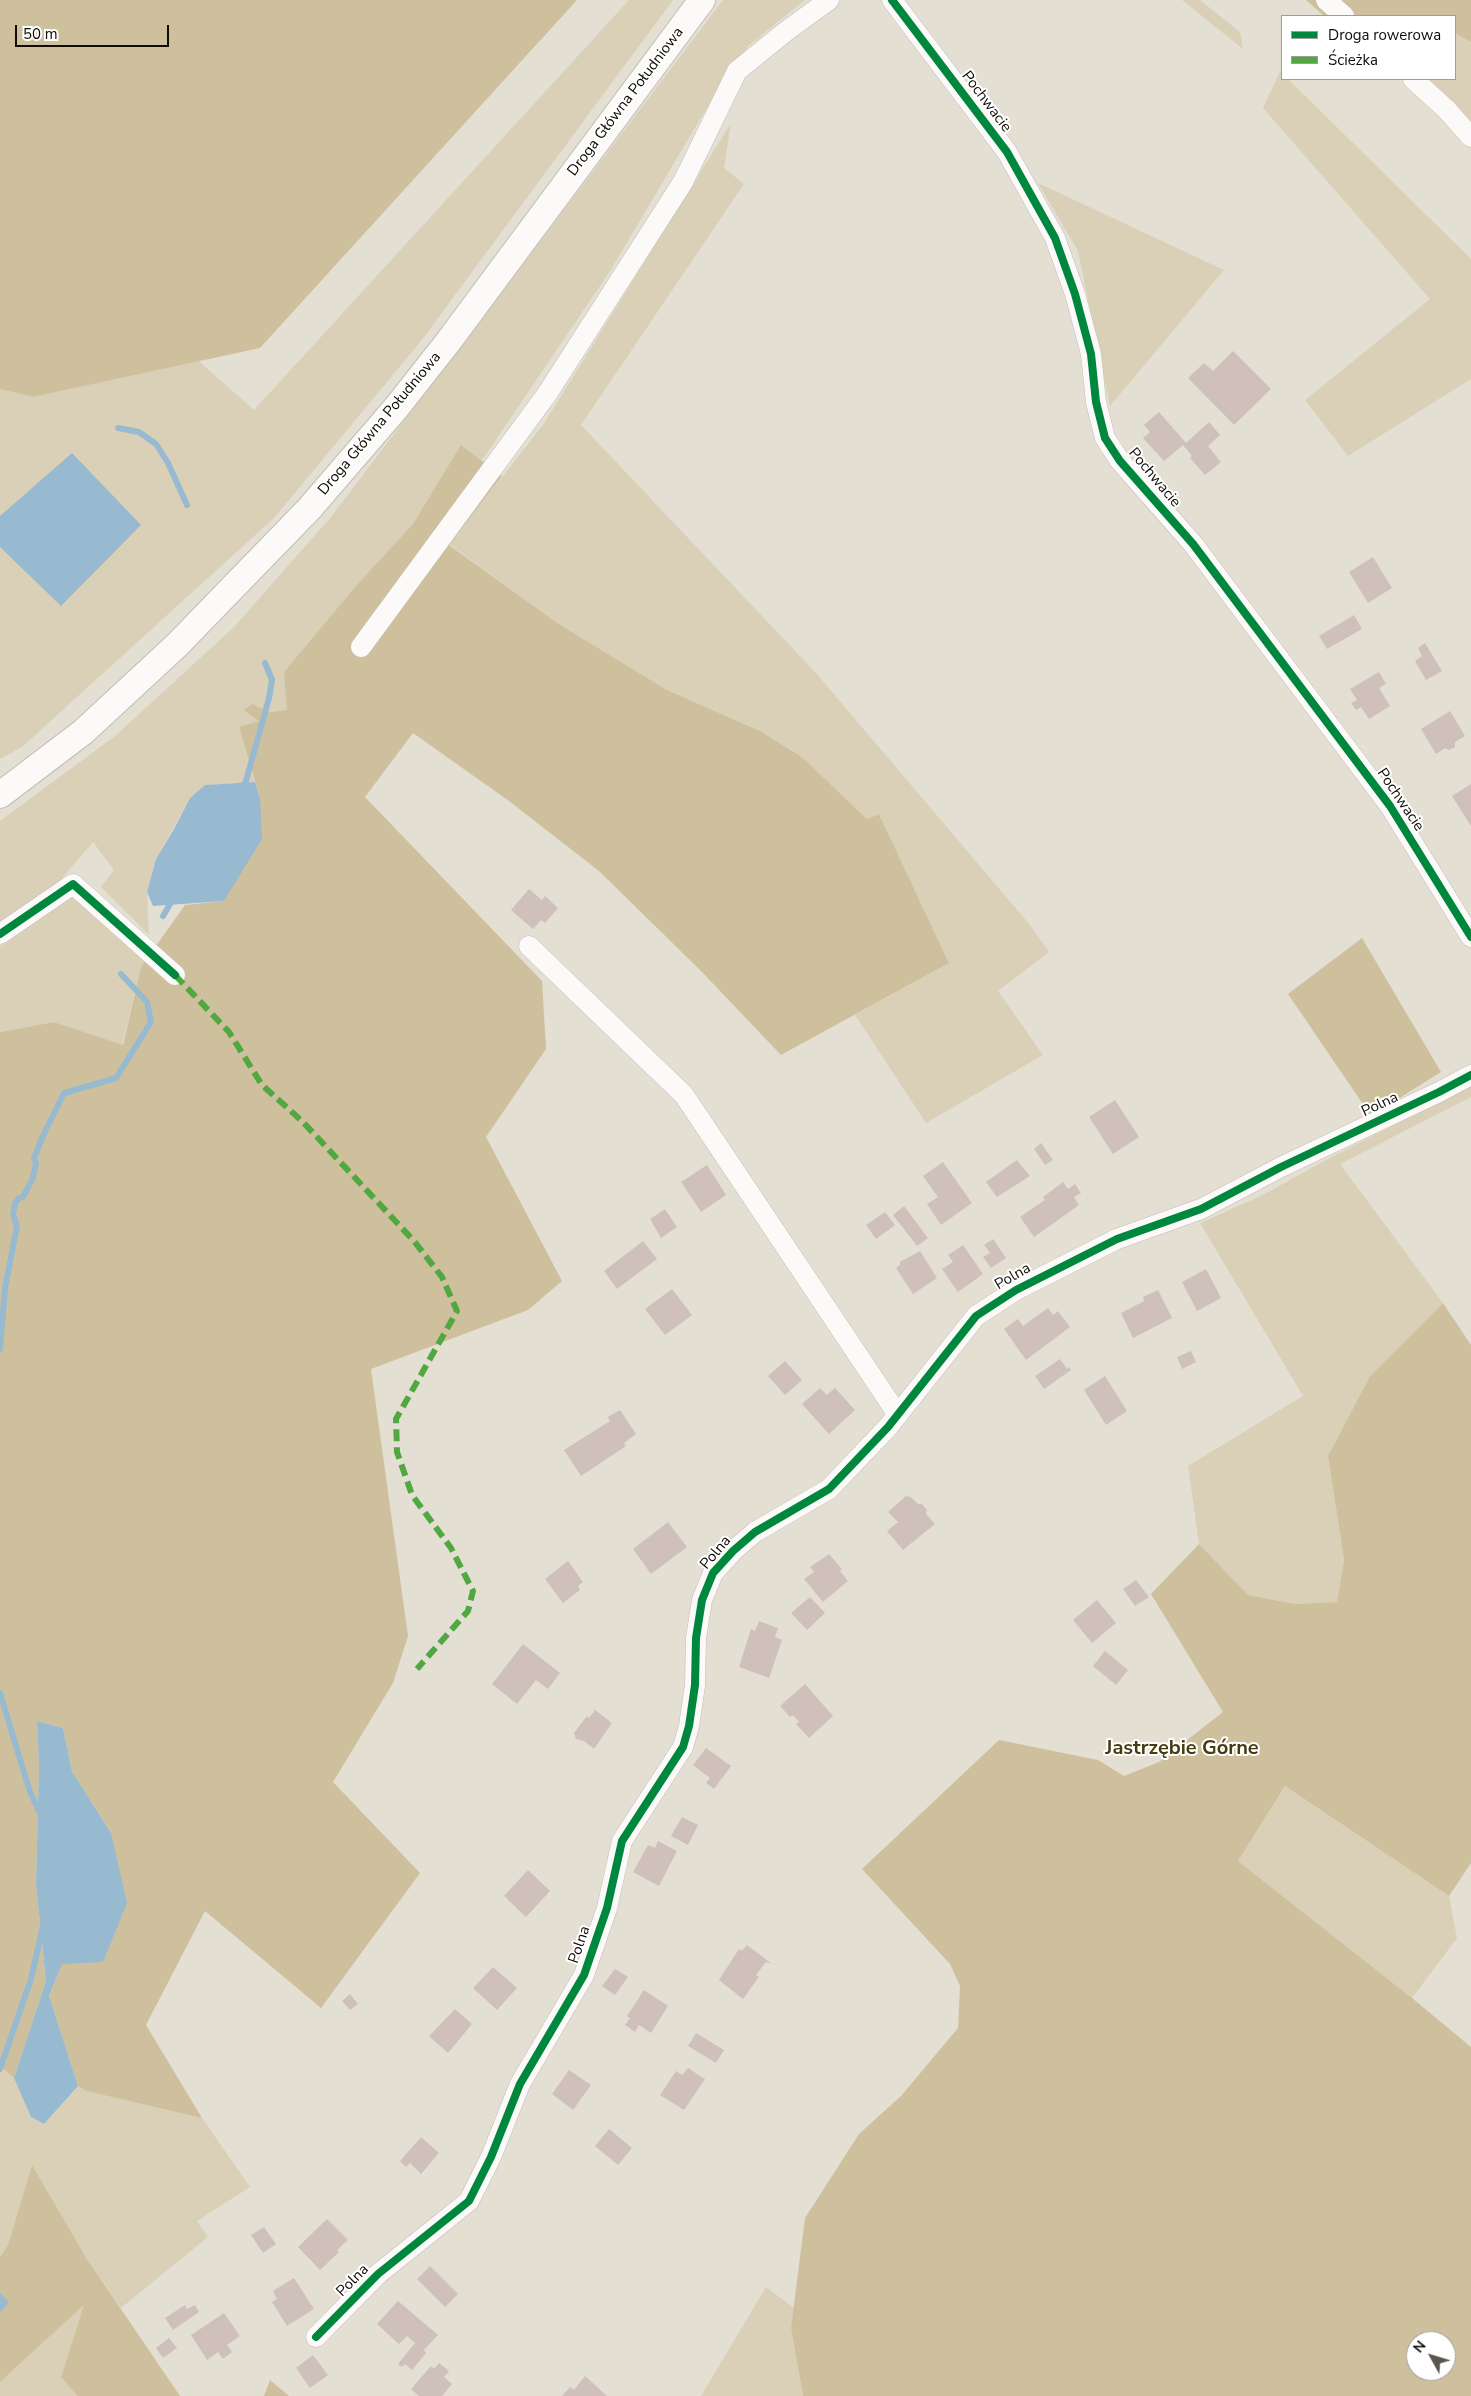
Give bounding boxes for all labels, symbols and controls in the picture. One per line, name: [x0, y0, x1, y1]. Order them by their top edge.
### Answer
scale bar: [18, 15, 171, 47]
legend: [1281, 15, 1456, 80]
text: 50 m: [23, 24, 58, 44]
street label: Droga Główna Południowa: [564, 24, 688, 180]
text: Droga rowerowa: [1328, 25, 1441, 45]
text: Ścieżka: [1328, 50, 1378, 70]
street label: Pochwacie: [957, 68, 1015, 136]
street label: Droga Główna Południowa: [315, 349, 445, 499]
street label: Pochwacie: [1124, 445, 1184, 511]
street label: Pochwacie: [1372, 765, 1428, 835]
street label: Polna: [1359, 1089, 1401, 1121]
street label: Polna: [992, 1260, 1034, 1294]
street label: Polna: [697, 1533, 735, 1573]
district label: Jastrzębie Górne: [1105, 1737, 1259, 1761]
street label: Polna: [565, 1924, 595, 1966]
street label: Polna: [333, 2261, 373, 2301]
north arrow: [1406, 2331, 1456, 2381]
text: N: [1409, 2337, 1430, 2357]

